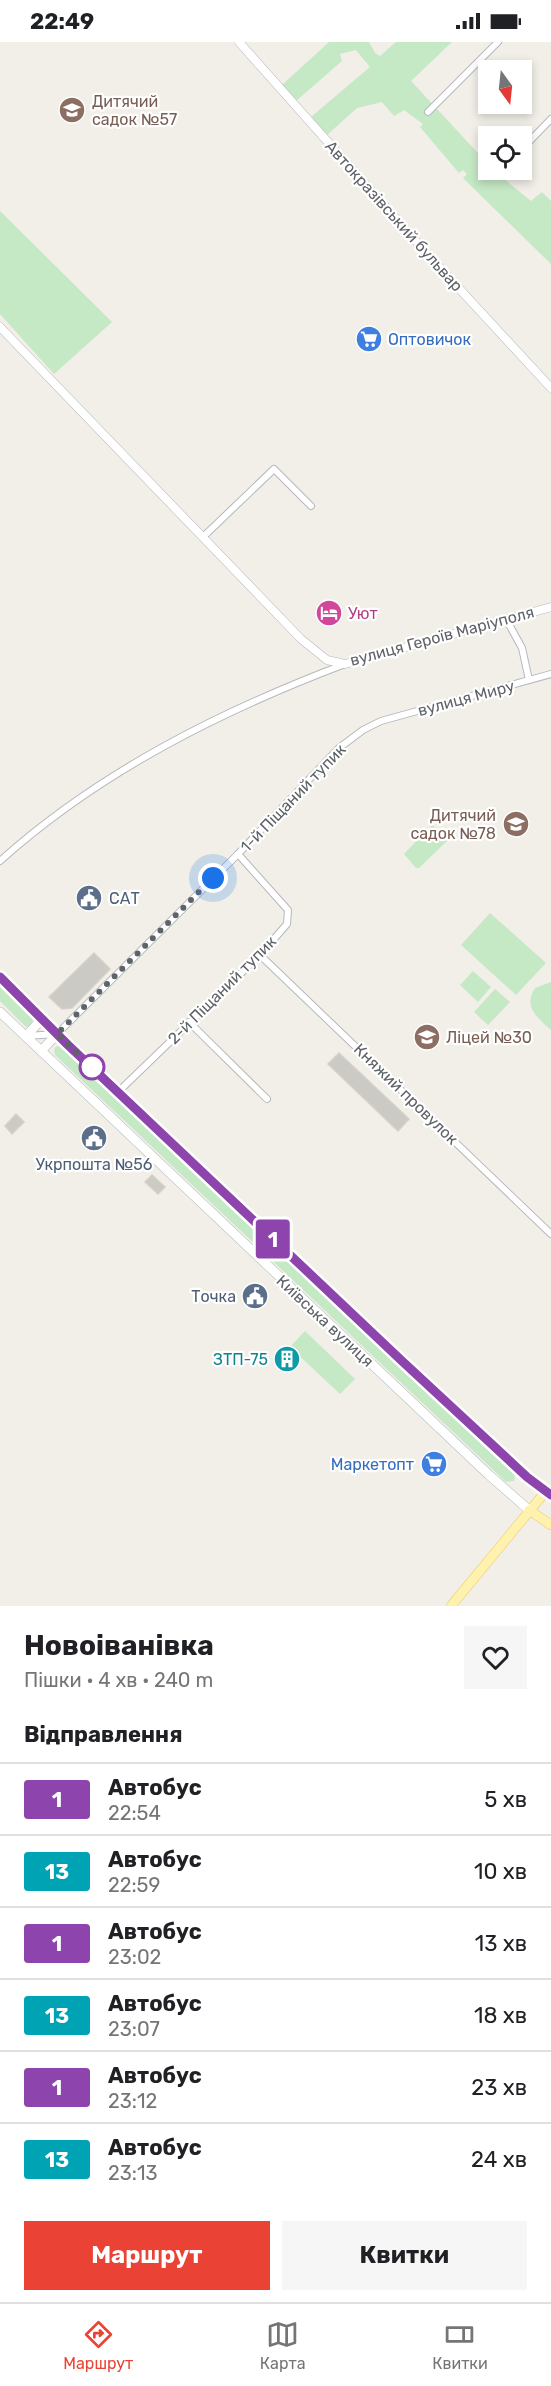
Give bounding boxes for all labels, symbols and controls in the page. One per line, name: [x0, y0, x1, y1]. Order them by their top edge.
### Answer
text: 22:49: [30, 8, 94, 35]
north arrow: [478, 60, 532, 114]
map controls: [478, 60, 532, 180]
place label: Дитячий садок №57: [92, 92, 177, 129]
school or university icon: Дитячий садок №57: [57, 95, 87, 125]
button: locate: [478, 126, 532, 180]
street label: Автокразівський бульвар: [321, 137, 467, 295]
supermarket icon: Оптовичок: [354, 324, 384, 354]
place label: Оптовичок: [388, 330, 471, 349]
hotel icon: Уют: [314, 598, 344, 628]
street label: вулиця Героїв Маріуполя: [348, 602, 536, 670]
place label: Уют: [348, 604, 378, 623]
street label: вулиця Миру: [416, 676, 517, 720]
street label: 1-й Піщаний тупик: [236, 740, 350, 856]
place label: Дитячий садок №78: [410, 806, 496, 843]
school or university icon: Дитячий садок №78: [501, 809, 531, 839]
your location: [198, 863, 228, 893]
public building icon: САТ: [74, 883, 104, 913]
place label: САТ: [109, 889, 140, 908]
street label: 2-й Піщаний тупик: [164, 932, 280, 1048]
school or university icon: Ліцей №30: [412, 1022, 442, 1052]
place label: Ліцей №30: [446, 1028, 532, 1047]
street label: Княжий провулок: [350, 1039, 462, 1149]
unlabelled marker: [79, 1054, 105, 1080]
public building icon: Укрпошта №56: [79, 1123, 109, 1153]
place label: Укрпошта №56: [36, 1155, 153, 1174]
line badge: 1: [254, 1220, 292, 1258]
text: 1: [268, 1227, 278, 1252]
street label: Київська вулиця: [272, 1271, 378, 1371]
public building icon: Точка: [240, 1281, 270, 1311]
place label: Точка: [191, 1287, 236, 1306]
building icon: ЗТП-75: [272, 1344, 302, 1374]
place label: ЗТП-75: [213, 1350, 268, 1369]
supermarket icon: Маркетопт: [419, 1449, 449, 1479]
place label: Маркетопт: [331, 1455, 414, 1474]
button: heart: [464, 1626, 527, 1689]
text: Новоіванівка: [24, 1629, 214, 1662]
text: Пішки · 4 хв · 240 m: [24, 1668, 213, 1692]
text: Відправлення: [24, 1721, 182, 1748]
text: Автобус: [108, 1774, 202, 1801]
text: 5 хв: [484, 1786, 527, 1813]
text: 1: [52, 1787, 62, 1812]
text: 22:54: [108, 1801, 161, 1825]
text: Автобус: [108, 1846, 202, 1873]
text: 10 хв: [474, 1858, 527, 1885]
text: 13: [45, 1859, 69, 1884]
text: 22:59: [108, 1873, 160, 1897]
text: Автобус: [108, 1918, 202, 1945]
text: 13 хв: [475, 1930, 527, 1957]
text: 1: [52, 1931, 62, 1956]
text: 23:02: [108, 1945, 161, 1969]
text: Автобус: [108, 1990, 202, 2017]
text: 18 хв: [474, 2002, 527, 2029]
text: 13: [45, 2003, 69, 2028]
text: 23:07: [108, 2017, 160, 2041]
text: Автобус: [108, 2062, 202, 2089]
text: 23 хв: [471, 2074, 527, 2101]
text: 1: [52, 2075, 62, 2100]
text: 23:12: [108, 2089, 157, 2113]
text: Автобус: [108, 2134, 202, 2161]
text: 24 хв: [471, 2146, 527, 2173]
text: 13: [45, 2147, 69, 2172]
text: 23:13: [108, 2161, 157, 2185]
button: Маршрут: [24, 2221, 270, 2290]
button: Квитки: [282, 2221, 527, 2290]
tab: Маршрут: [63, 2318, 133, 2373]
tab: Карта: [260, 2318, 306, 2373]
tab: Квитки: [432, 2318, 488, 2373]

